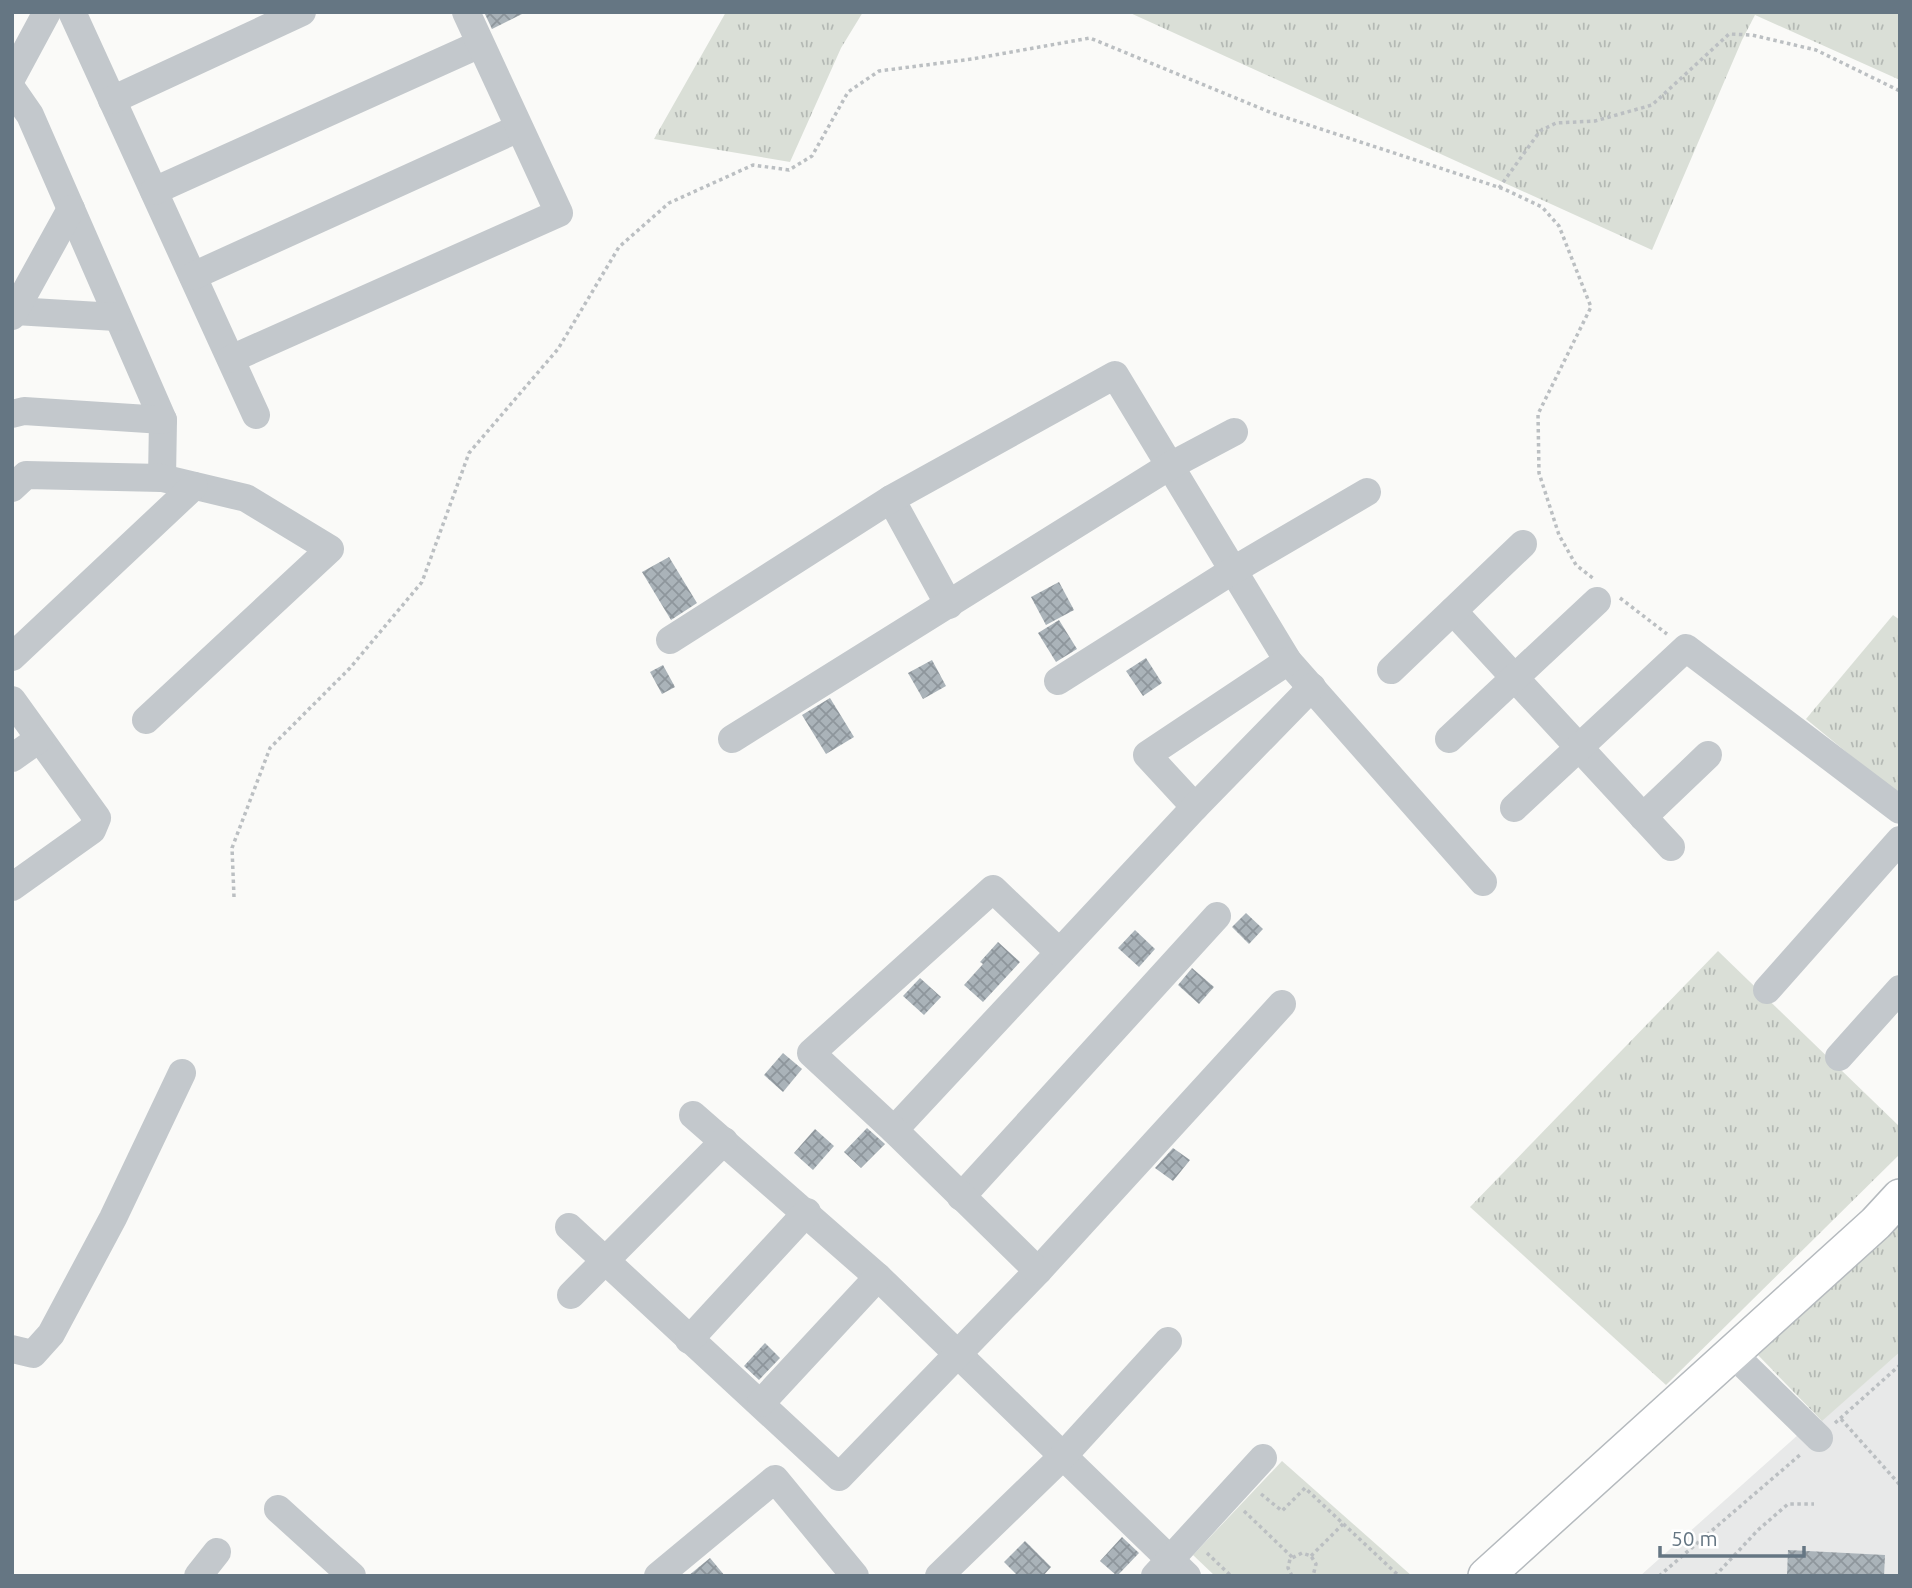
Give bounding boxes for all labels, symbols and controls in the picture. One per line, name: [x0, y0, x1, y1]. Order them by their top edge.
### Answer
scale bar: [1660, 1514, 1804, 1558]
text: 50 m: [1671, 1526, 1718, 1550]

